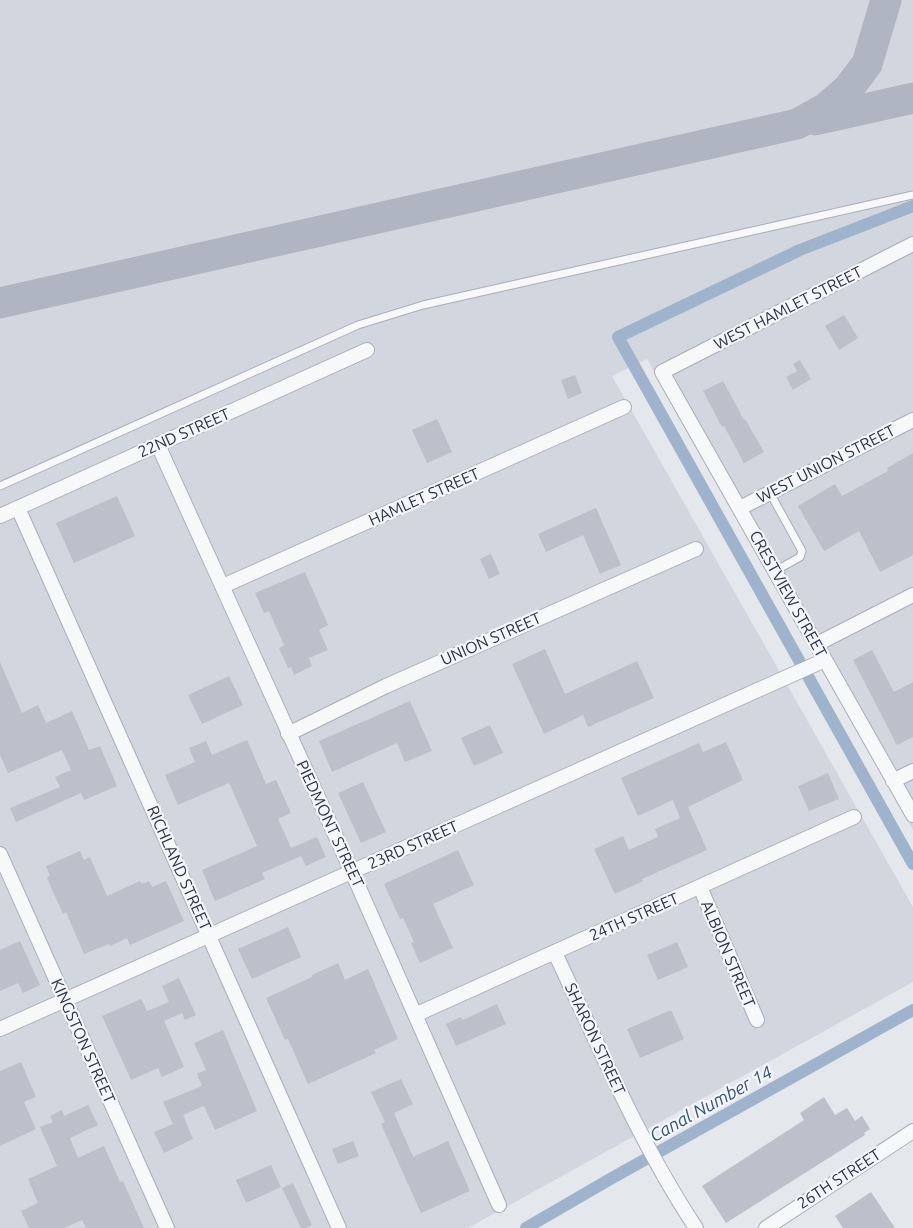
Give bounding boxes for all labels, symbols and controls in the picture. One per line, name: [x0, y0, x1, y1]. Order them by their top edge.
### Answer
street label: WEST HAMLET STREET: [711, 262, 865, 354]
street label: 22ND STREET: [135, 404, 233, 462]
street label: WEST UNION STREET: [754, 421, 898, 507]
street label: HAMLET STREET: [366, 464, 482, 530]
street label: CRESTVIEW STREET: [745, 527, 831, 661]
street label: UNION STREET: [438, 608, 544, 670]
street label: PIEDMONT STREET: [292, 757, 368, 891]
street label: RICHLAND STREET: [143, 803, 215, 933]
street label: 23RD STREET: [365, 816, 461, 874]
street label: 24TH STREET: [586, 889, 682, 945]
street label: ALBION STREET: [697, 898, 759, 1010]
street label: KINGSTON STREET: [47, 976, 119, 1106]
street label: SHARON STREET: [561, 980, 629, 1098]
water label: Canal Number 14: [646, 1061, 776, 1147]
street label: 26TH STREET: [794, 1145, 884, 1213]

